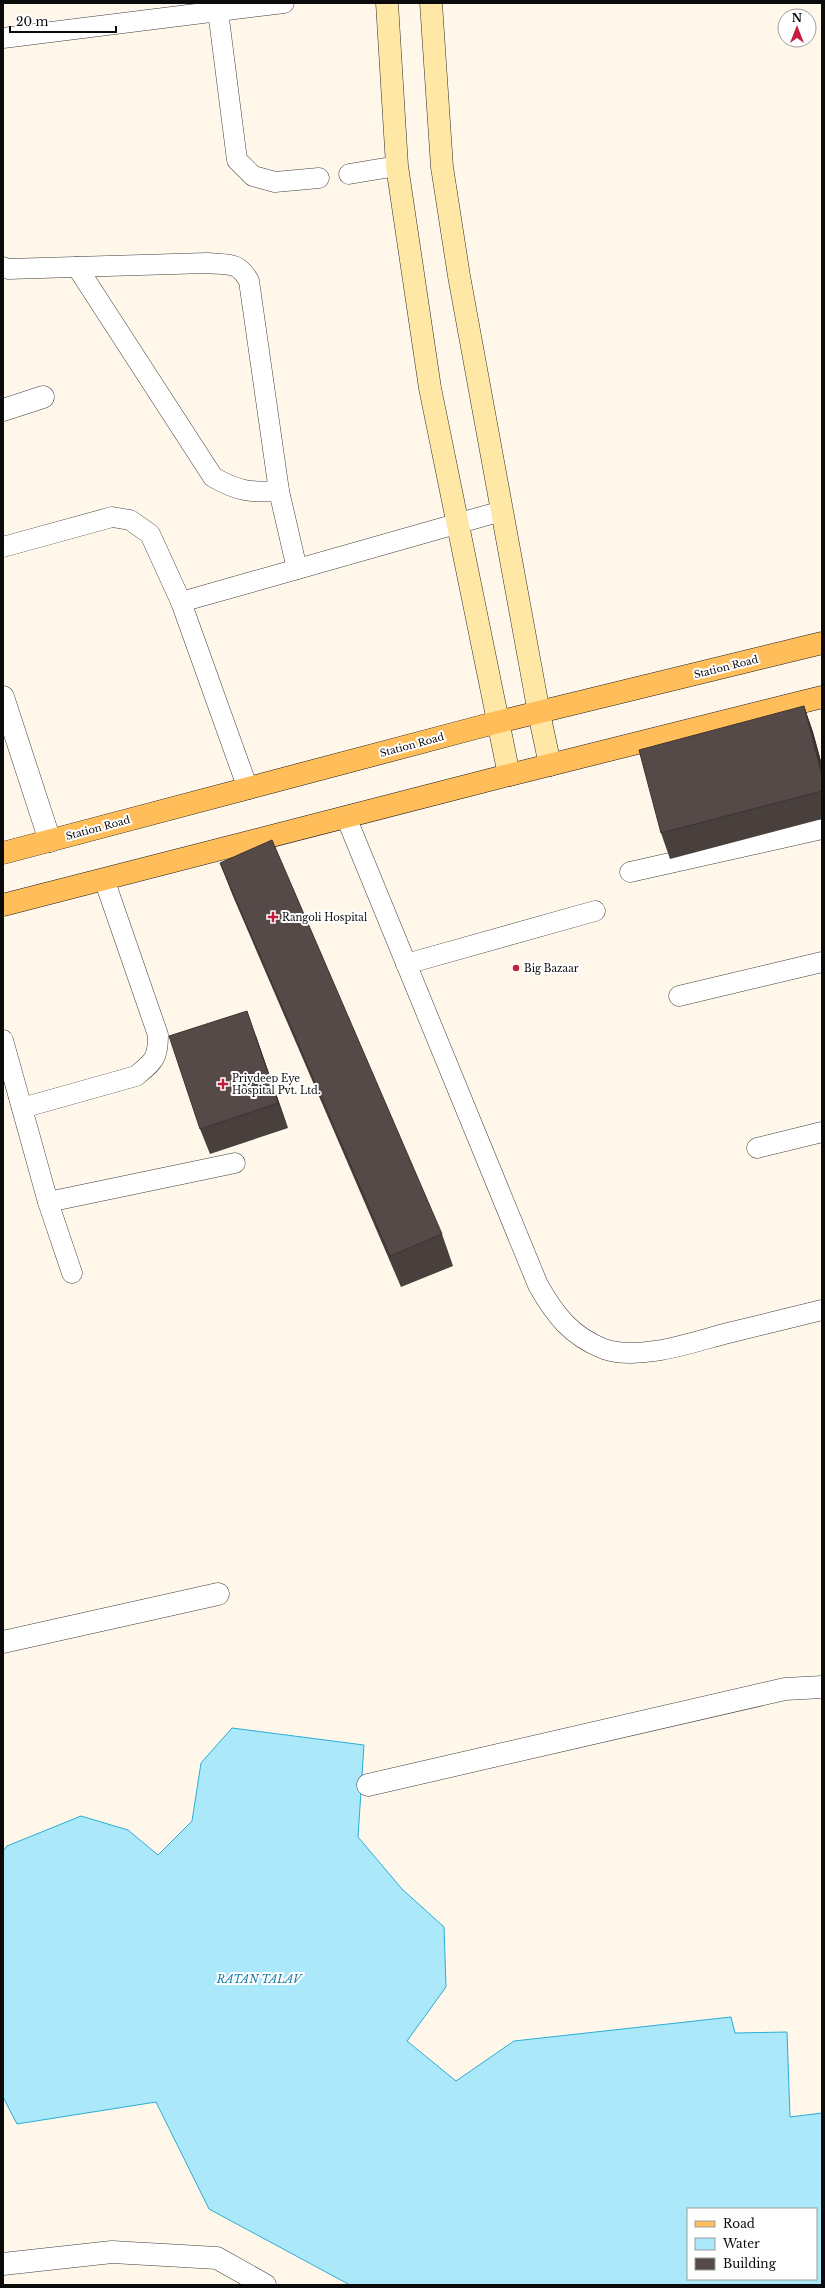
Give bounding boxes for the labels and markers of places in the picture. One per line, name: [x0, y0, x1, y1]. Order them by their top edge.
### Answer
marker: Rangoli Hospital: [267, 911, 279, 923]
place label: Rangoli Hospital: [282, 911, 367, 924]
place label: Big Bazaar: [524, 962, 579, 975]
marker: Big Bazaar: [511, 963, 521, 973]
place label: Priydeep Eye Hospital Pvt. Ltd.: [232, 1072, 320, 1097]
marker: Priydeep Eye Hospital Pvt. Ltd.: [217, 1078, 229, 1090]

